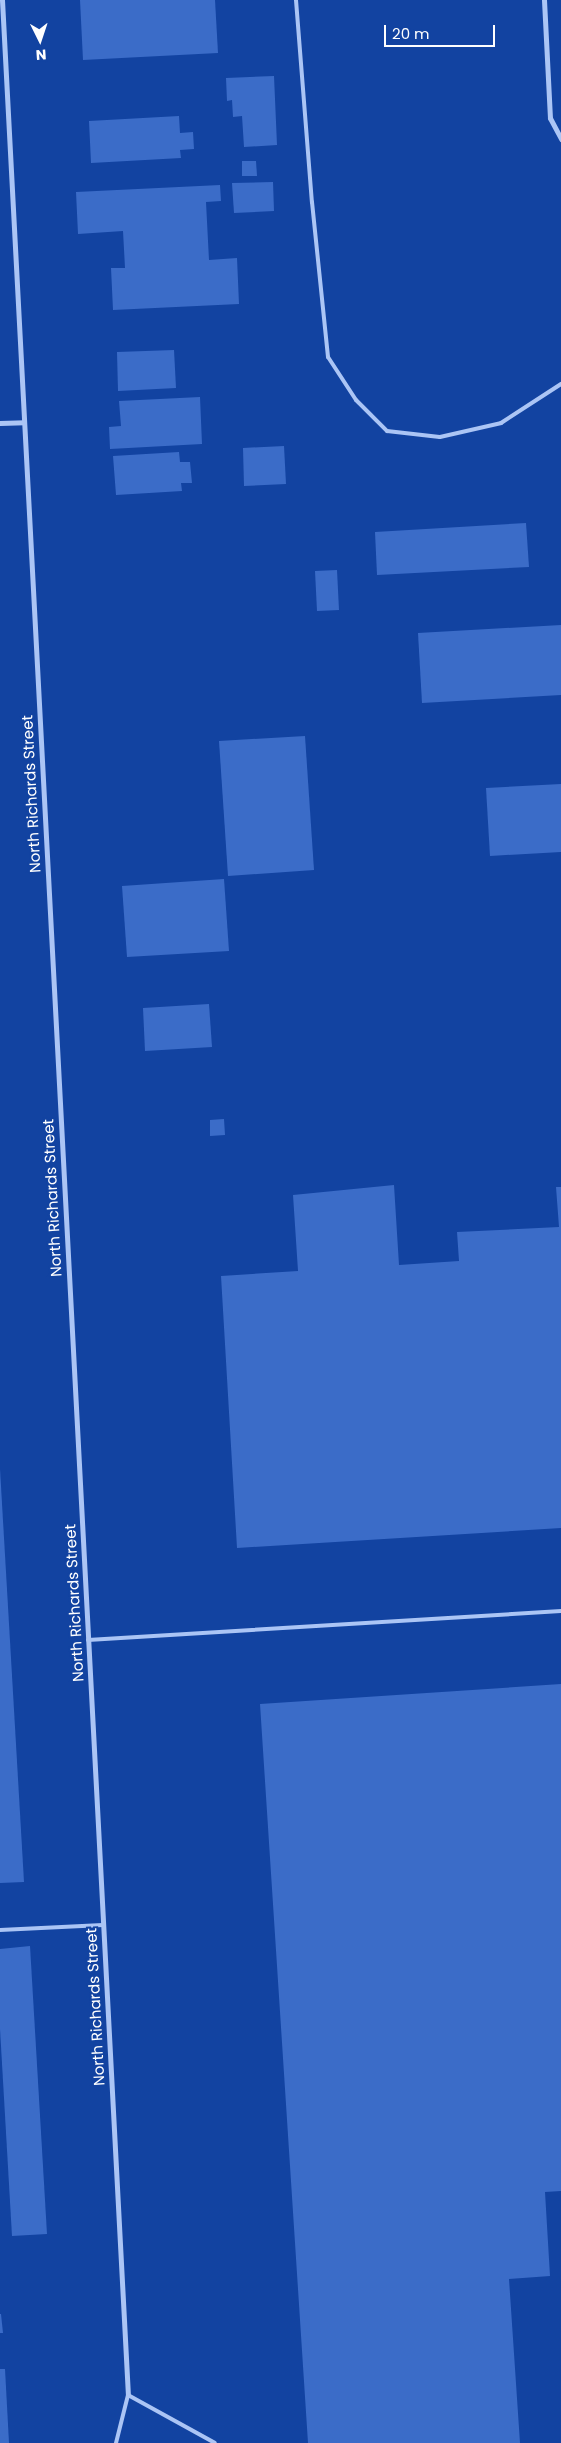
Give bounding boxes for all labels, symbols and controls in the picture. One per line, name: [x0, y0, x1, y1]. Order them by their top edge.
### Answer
north arrow: [15, 15, 65, 65]
scale bar: [386, 15, 497, 47]
text: 20 m: [392, 23, 430, 44]
text: N: [35, 45, 47, 65]
street label: North Richards Street: [18, 715, 44, 873]
street label: North Richards Street: [39, 1119, 65, 1277]
street label: North Richards Street: [61, 1524, 87, 1682]
street label: North Richards Street: [82, 1928, 108, 2086]

